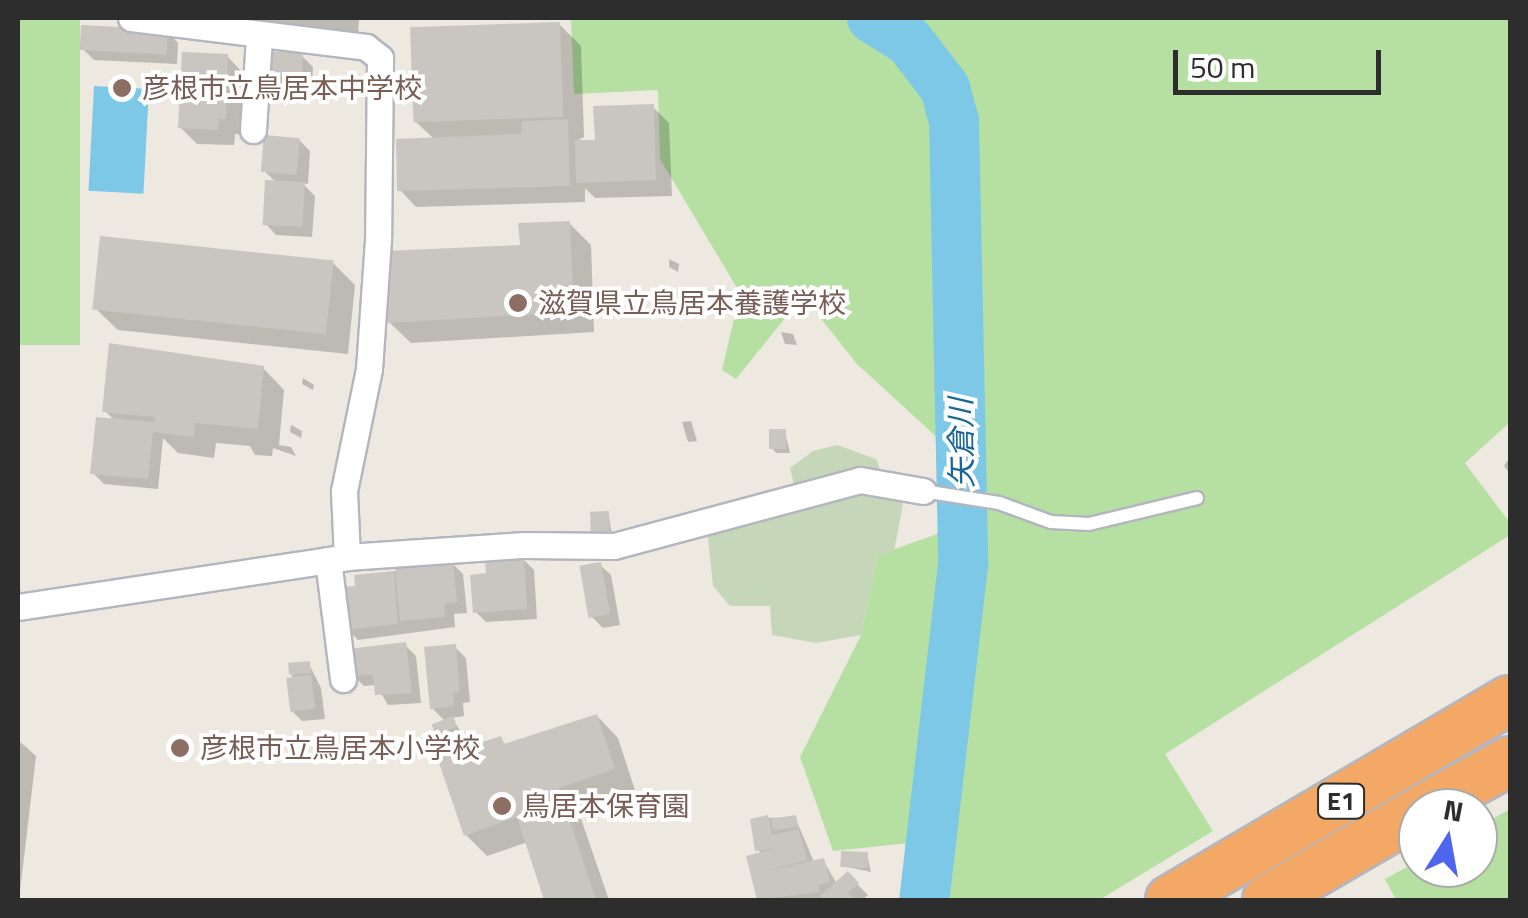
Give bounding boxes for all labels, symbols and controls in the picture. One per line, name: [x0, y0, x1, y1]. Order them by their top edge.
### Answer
scale bar: [1178, 30, 1386, 92]
text: 50 m: [1190, 44, 1255, 90]
place label: 彦根市立鳥居本中学校: [142, 71, 422, 105]
marker: 彦根市立鳥居本中学校: [111, 77, 133, 99]
place label: 滋賀県立鳥居本養護学校: [538, 286, 846, 320]
marker: 滋賀県立鳥居本養護学校: [507, 292, 529, 314]
water label: 矢倉川: [942, 398, 980, 488]
place label: 彦根市立鳥居本小学校: [200, 731, 480, 765]
marker: 彦根市立鳥居本小学校: [169, 737, 191, 759]
road number: E1: [1316, 781, 1366, 821]
text: N: [1440, 787, 1467, 833]
north arrow: [1398, 788, 1498, 888]
place label: 鳥居本保育園: [522, 789, 690, 823]
marker: 鳥居本保育園: [491, 795, 513, 817]

